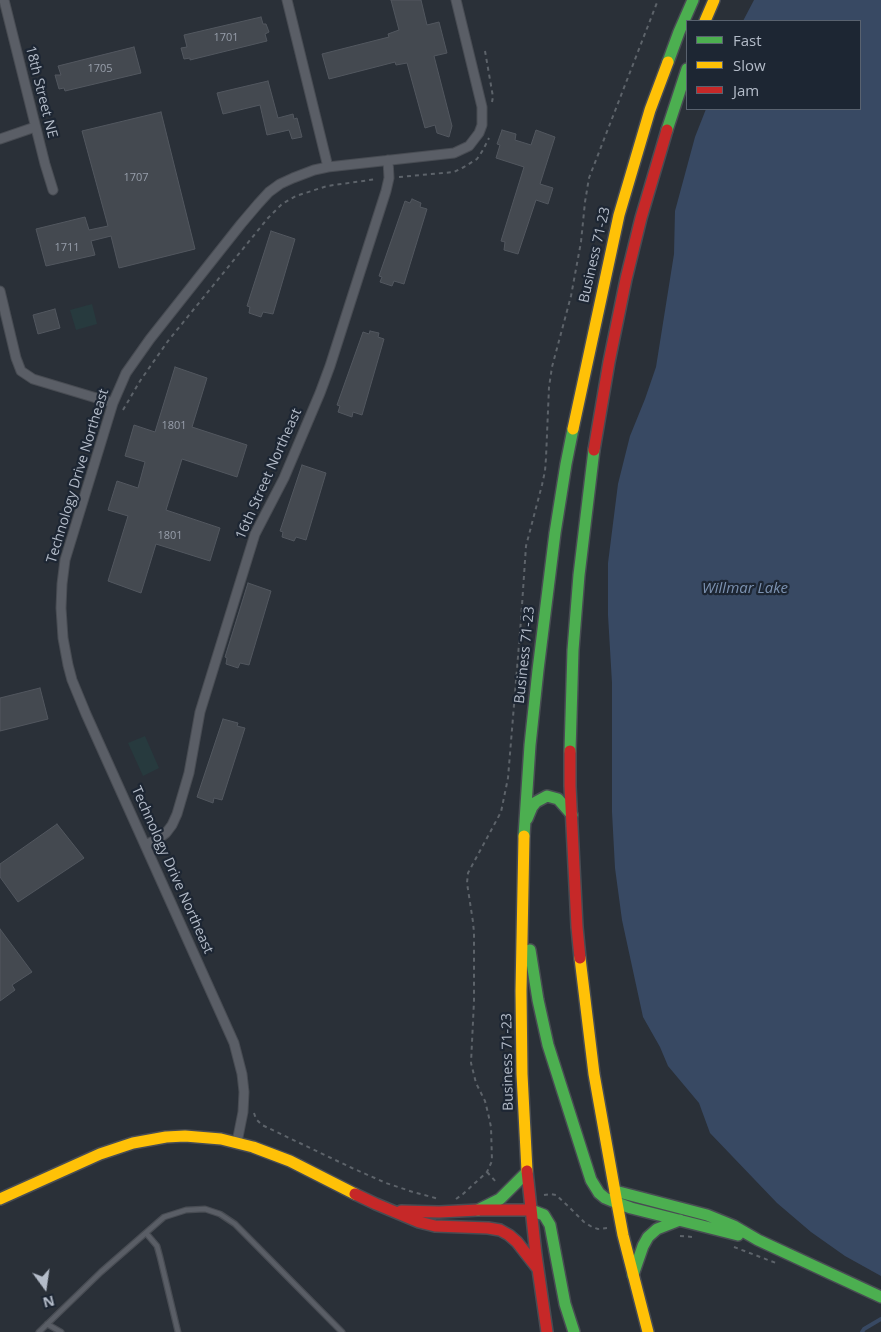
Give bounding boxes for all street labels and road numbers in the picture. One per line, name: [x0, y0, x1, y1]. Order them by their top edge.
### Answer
street label: 18th Street NE: [21, 44, 61, 140]
street label: Business 71-23: [576, 205, 614, 305]
street label: Technology Drive Northeast: [43, 387, 113, 565]
street label: 16th Street Northeast: [233, 406, 305, 542]
street label: Business 71-23: [512, 605, 538, 705]
street label: Technology Drive Northeast: [127, 784, 217, 956]
street label: Business 71-23: [499, 1013, 517, 1111]

